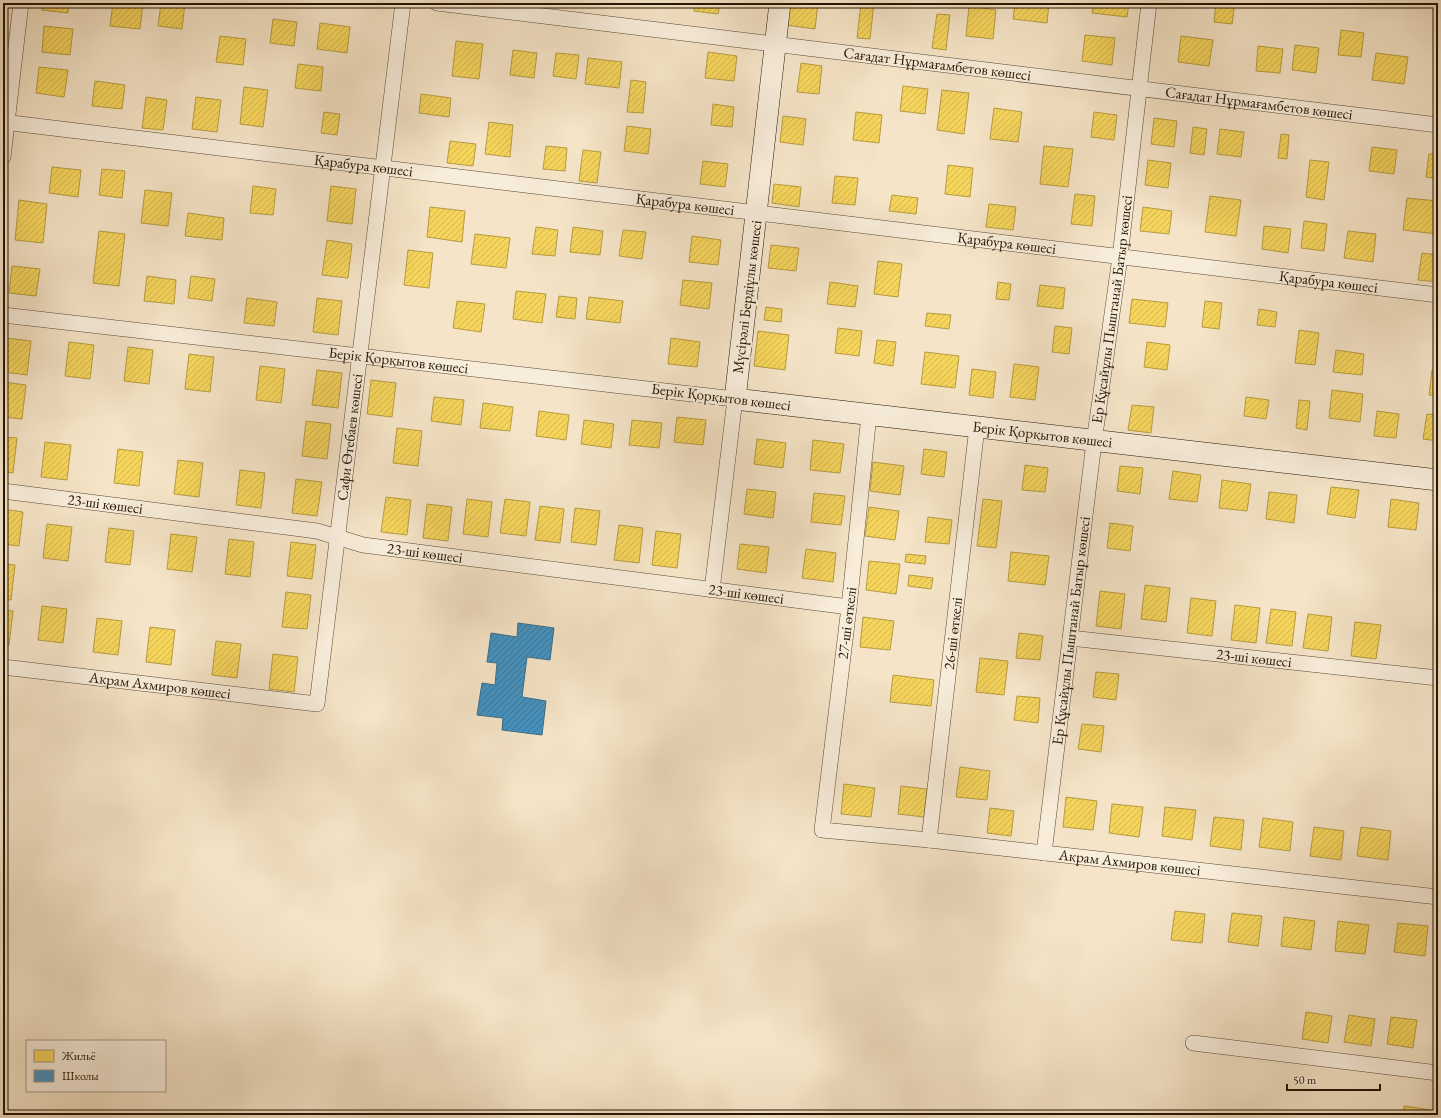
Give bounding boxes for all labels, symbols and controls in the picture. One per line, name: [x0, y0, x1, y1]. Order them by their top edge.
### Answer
street label: Сағадат Нұрмағамбетов көшесі: [843, 43, 1032, 84]
street label: Сағадат Нұрмағамбетов көшесі: [1164, 82, 1354, 124]
street label: Қарабура көшесі: [313, 150, 414, 180]
street label: Қарабура көшесі: [635, 188, 736, 219]
street label: Ер Құсайұлы Пыштанай Батыр көшесі: [1087, 194, 1136, 424]
street label: Мүсірәлі Бердіұлы көшесі: [728, 219, 765, 375]
street label: Қарабура көшесі: [956, 227, 1057, 258]
street label: Қарабура көшесі: [1278, 266, 1379, 297]
street label: Берік Қорқытов көшесі: [327, 342, 470, 377]
street label: Сафи Өтебаев көшесі: [332, 372, 367, 502]
street label: Берік Қорқытов көшесі: [650, 379, 792, 415]
street label: Берік Қорқытов көшесі: [971, 416, 1114, 451]
street label: 23-шi көшесi: [66, 489, 144, 518]
street label: Ер Құсайұлы Пыштанай Батыр көшесі: [1047, 515, 1094, 746]
street label: 23-шi көшесi: [386, 538, 464, 567]
street label: 23-шi көшесi: [708, 579, 785, 608]
street label: 27-ші өткелі: [833, 585, 860, 660]
street label: 26-ші өткелі: [939, 596, 966, 671]
street label: 23-шi көшесi: [1215, 644, 1293, 671]
street label: Акрам Ахмиров көшесі: [87, 667, 232, 703]
street label: Акрам Ахмиров көшесі: [1057, 844, 1202, 879]
legend: [26, 1040, 166, 1092]
text: Жильё: [61, 1048, 96, 1064]
scale bar: [1287, 1066, 1380, 1092]
text: Школы: [62, 1068, 99, 1084]
text: 50 m: [1293, 1072, 1317, 1088]

